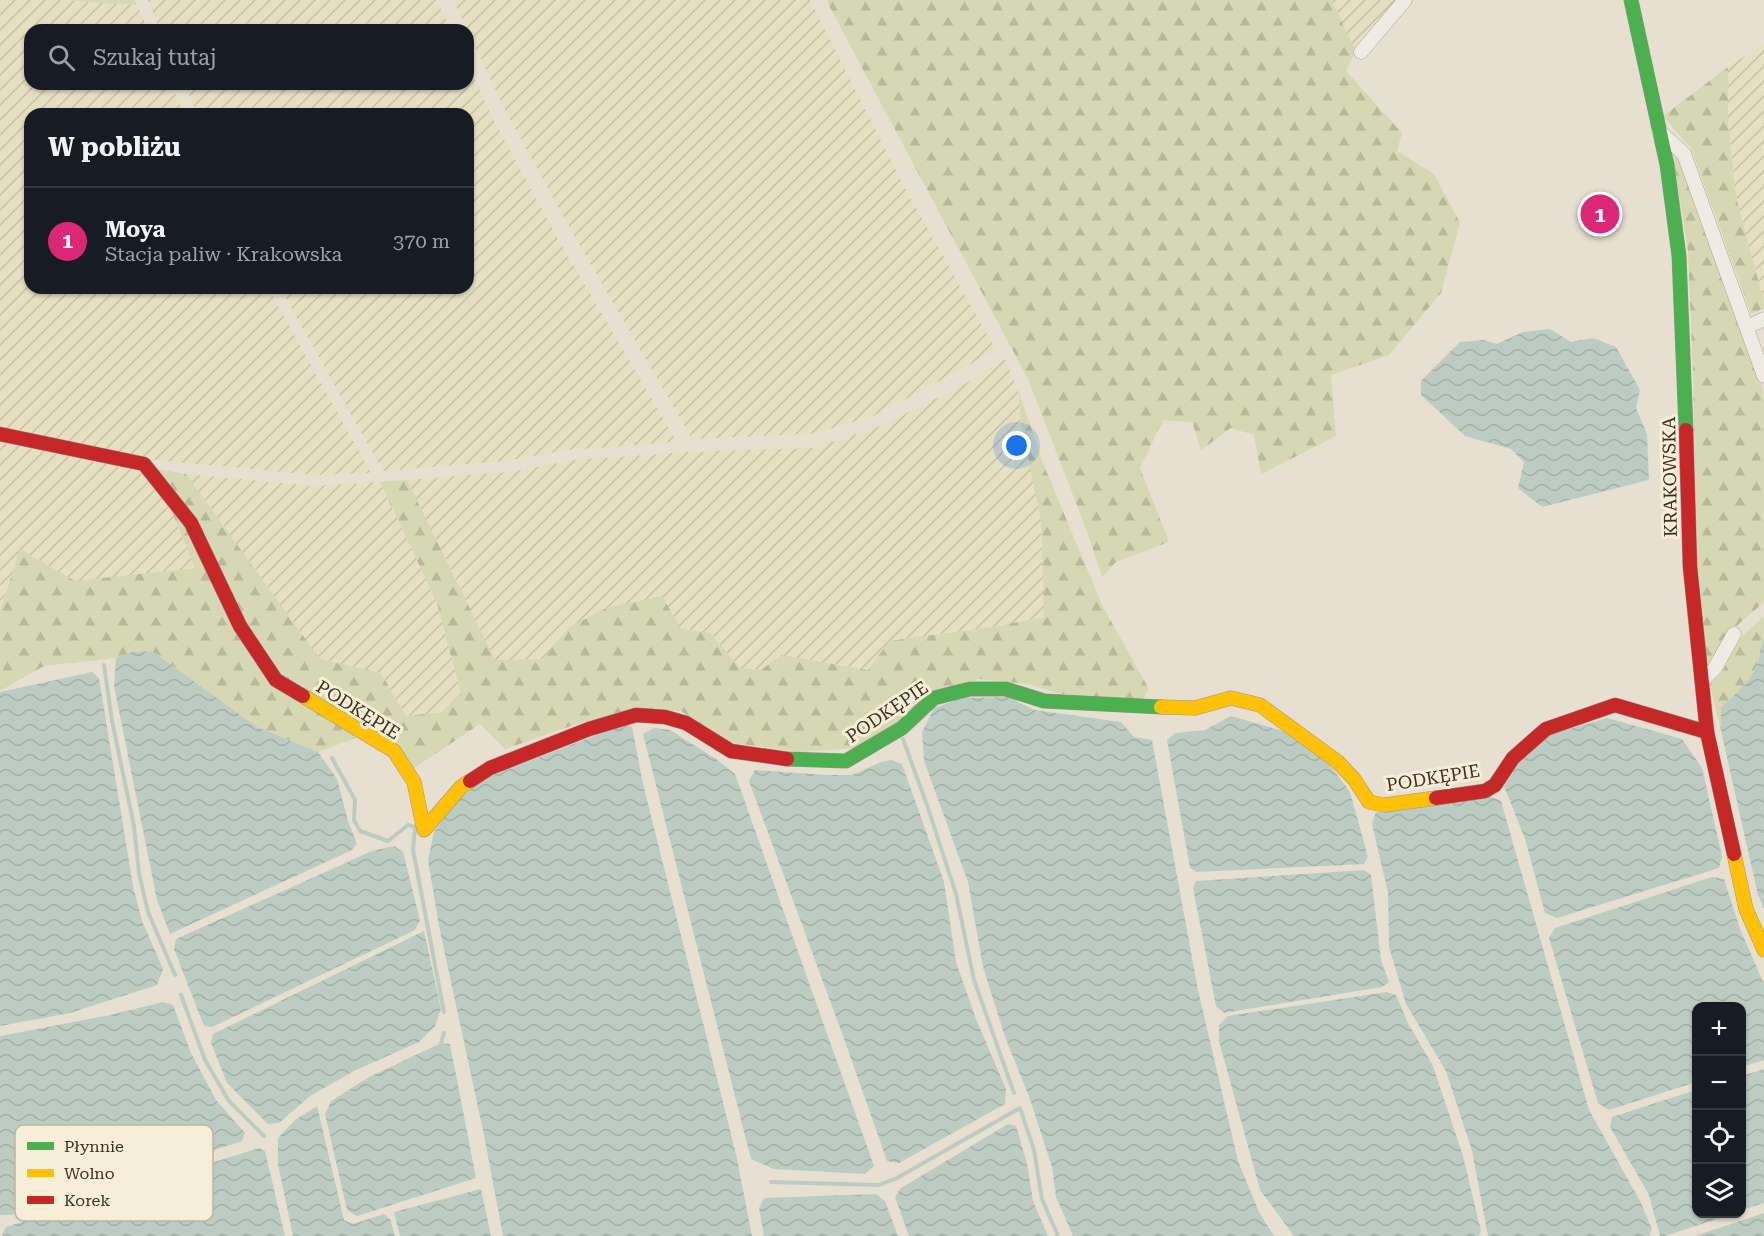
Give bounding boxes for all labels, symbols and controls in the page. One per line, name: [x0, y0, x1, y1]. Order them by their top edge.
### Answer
search box: [24, 24, 474, 90]
icon: search: [45, 41, 78, 74]
text: Szukaj tutaj: [93, 45, 217, 70]
text: W pobliżu: [48, 132, 181, 162]
pin: 1: [1580, 192, 1620, 236]
text: Moya: [105, 217, 166, 242]
text: 1: [62, 229, 73, 253]
text: 370 m: [393, 229, 450, 253]
text: Stacja paliw · Krakowska: [105, 242, 342, 266]
street label: KRAKOWSKA: [1658, 416, 1681, 537]
your location: [1002, 431, 1031, 460]
street label: PODKĘPIE: [313, 676, 404, 744]
street label: PODKĘPIE: [842, 676, 932, 747]
street label: PODKĘPIE: [1385, 760, 1481, 795]
map controls: [1692, 1002, 1746, 1218]
button: +: [1692, 1002, 1746, 1056]
button: −: [1692, 1056, 1746, 1110]
button: locate: [1692, 1110, 1746, 1164]
legend: [15, 1125, 213, 1221]
text: Płynnie: [64, 1137, 124, 1156]
text: Wolno: [64, 1164, 115, 1183]
button: layers: [1692, 1164, 1746, 1218]
text: Korek: [64, 1191, 110, 1210]

